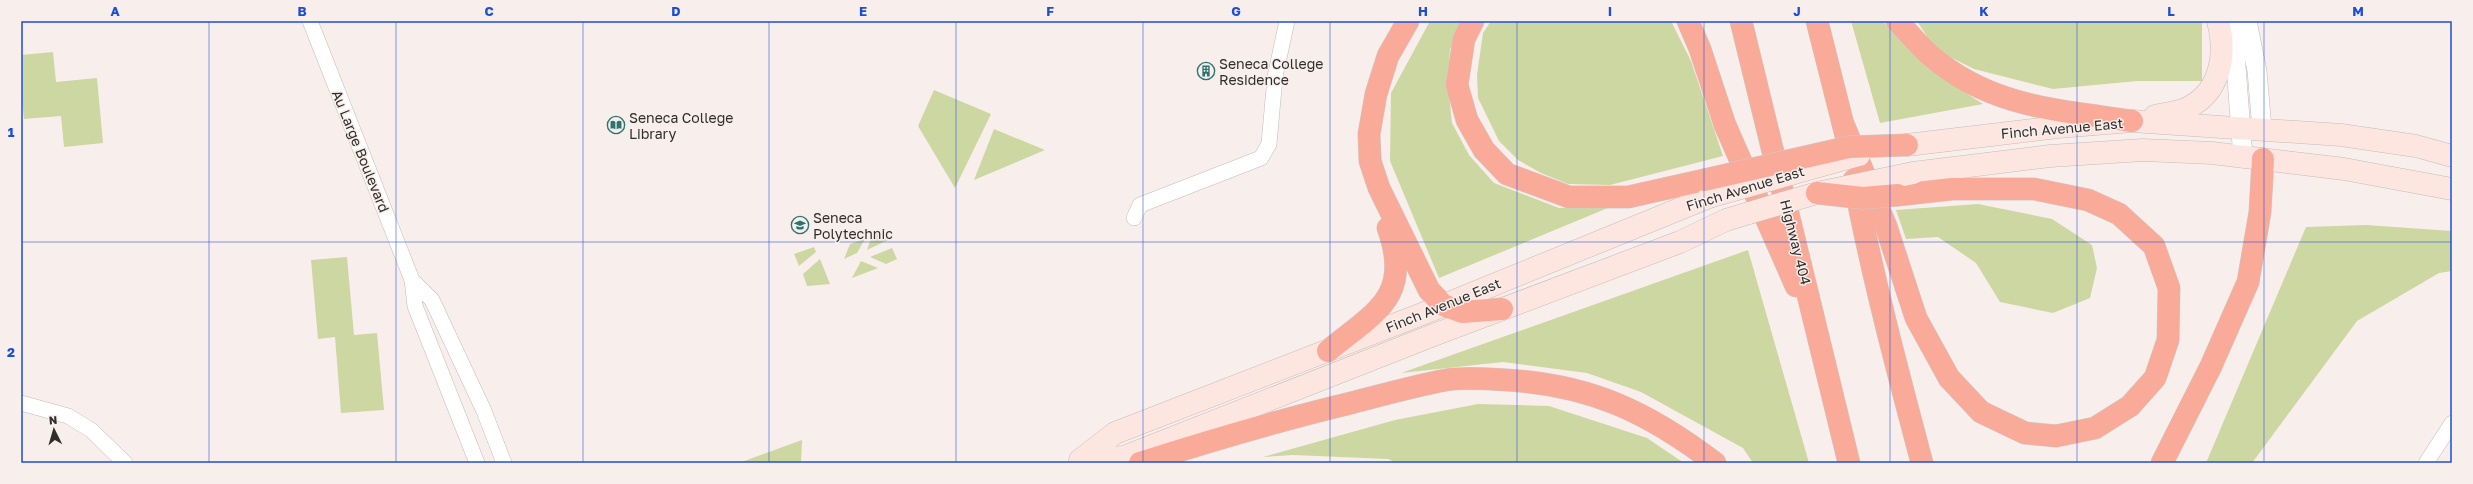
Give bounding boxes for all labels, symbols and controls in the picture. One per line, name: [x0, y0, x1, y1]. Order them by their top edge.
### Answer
text: A: [110, 3, 120, 19]
text: B: [297, 3, 307, 19]
text: C: [484, 3, 494, 19]
text: D: [671, 3, 681, 19]
text: E: [859, 3, 867, 19]
text: F: [1046, 3, 1054, 19]
text: G: [1231, 3, 1241, 19]
text: H: [1418, 3, 1428, 19]
text: I: [1608, 3, 1612, 19]
text: J: [1793, 3, 1801, 19]
text: K: [1979, 3, 1989, 19]
text: L: [2167, 3, 2175, 19]
text: M: [2352, 3, 2364, 19]
place label: Seneca College Residence: [1219, 55, 1323, 88]
building icon: Seneca College Residence: [1196, 61, 1216, 81]
street label: Au Large Boulevard: [329, 87, 393, 215]
place label: Seneca College Library: [629, 109, 733, 142]
street label: Finch Avenue East: [2000, 114, 2124, 142]
library icon: Seneca College Library: [606, 115, 626, 135]
text: 1: [8, 124, 15, 140]
street label: Finch Avenue East: [1684, 162, 1806, 214]
street label: Highway 404: [1777, 198, 1815, 286]
place label: Seneca Polytechnic: [813, 209, 893, 242]
school or university icon: Seneca Polytechnic: [790, 215, 810, 235]
street label: Finch Avenue East: [1383, 274, 1503, 336]
text: 2: [7, 344, 15, 360]
north arrow: [34, 410, 74, 450]
text: N: [48, 413, 58, 426]

